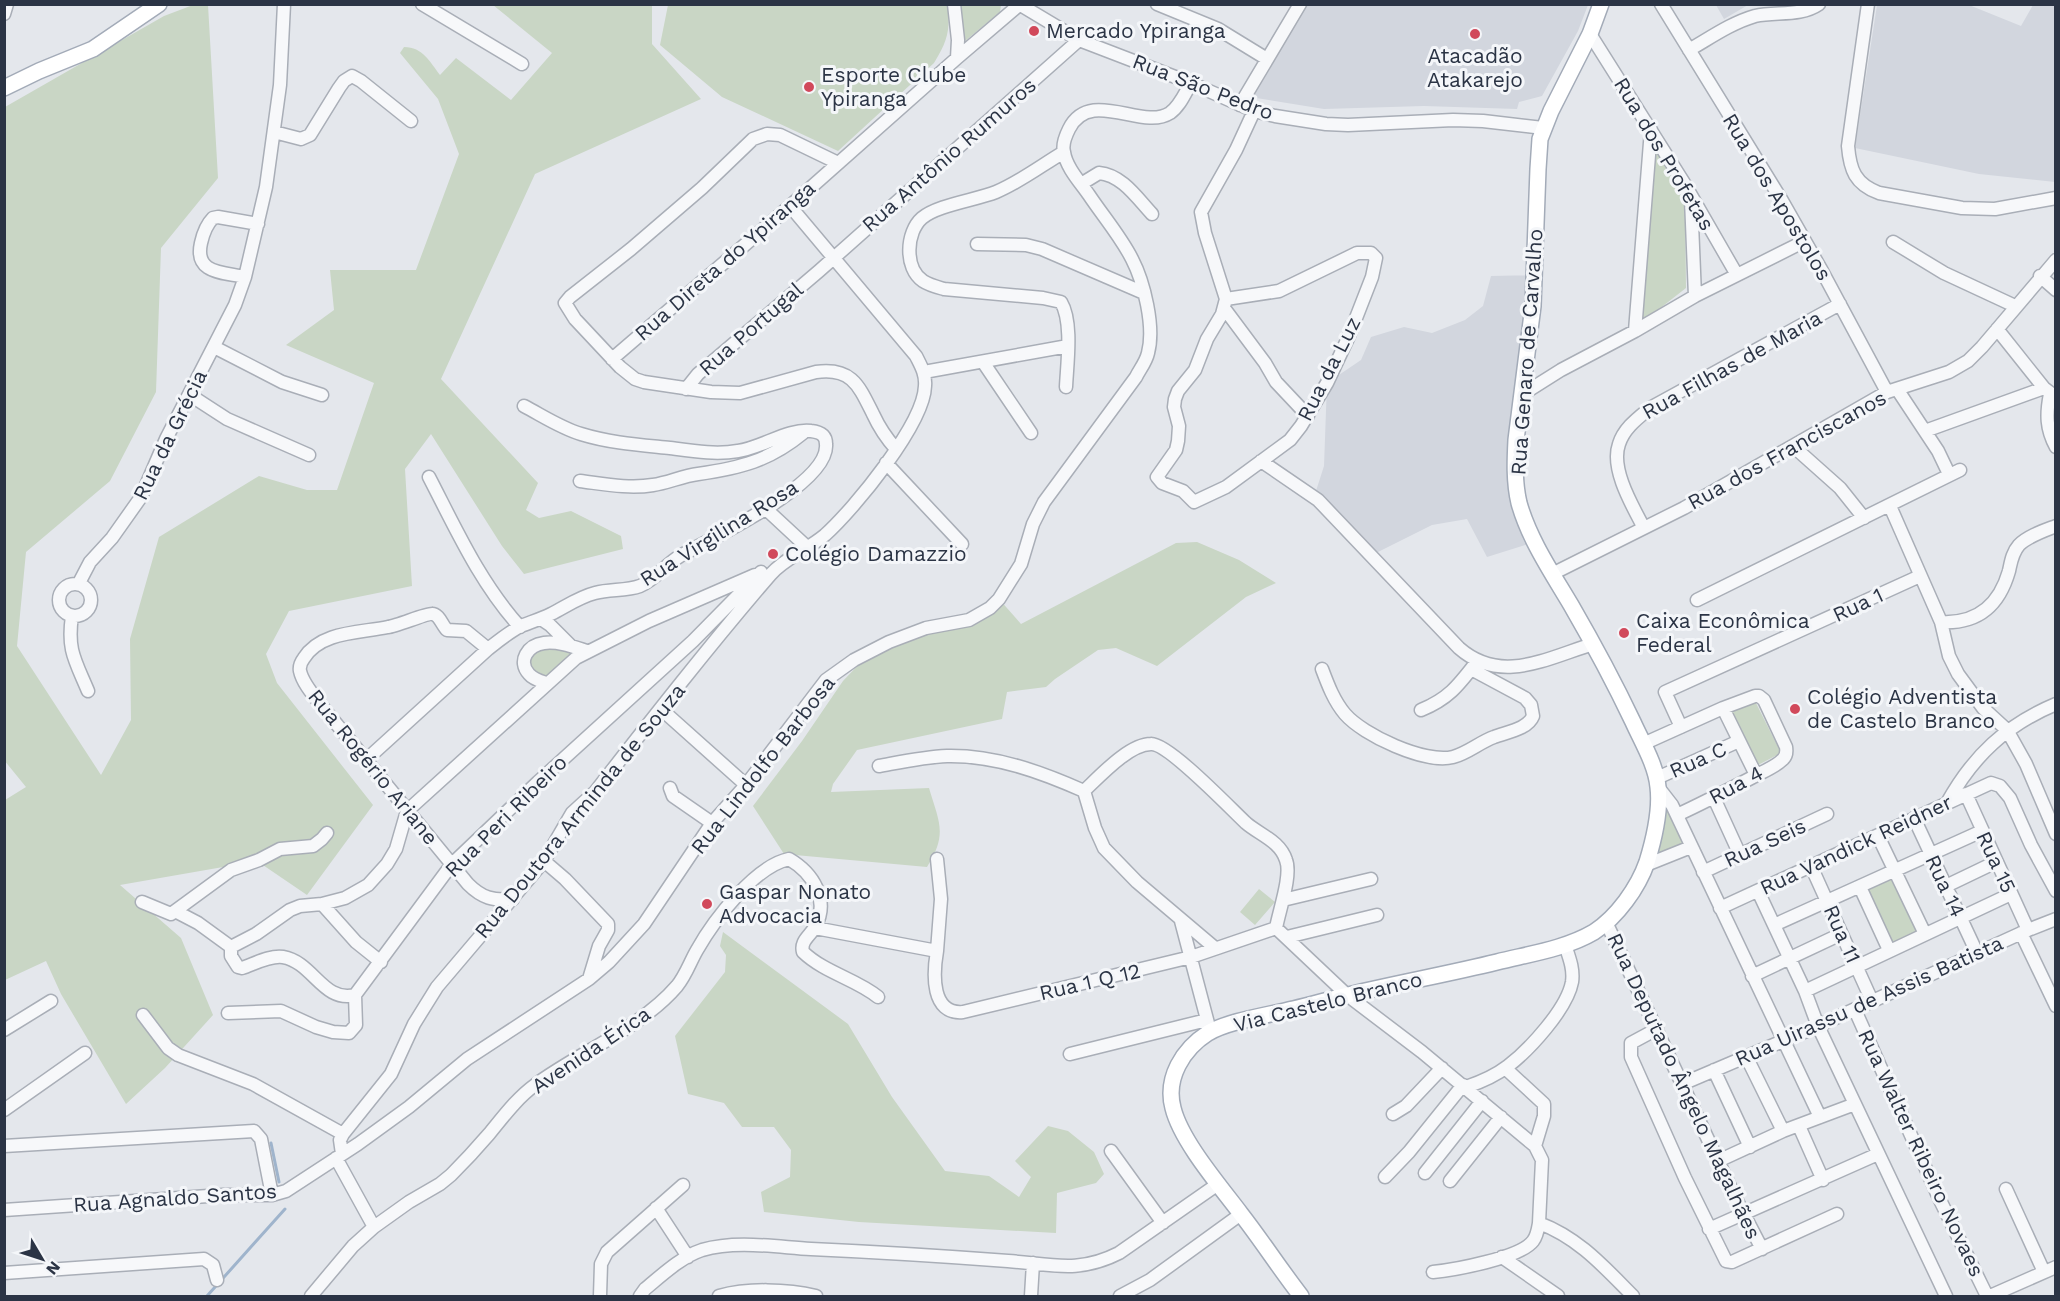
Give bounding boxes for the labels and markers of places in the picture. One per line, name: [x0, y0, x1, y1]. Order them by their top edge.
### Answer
place label: Mercado Ypiranga: [1046, 18, 1226, 43]
marker: Mercado Ypiranga: [1027, 24, 1041, 38]
marker: Atacadão Atakarejo: [1468, 27, 1482, 41]
place label: Atacadão Atakarejo: [1427, 43, 1523, 92]
place label: Esporte Clube Ypiranga: [821, 62, 966, 111]
marker: Esporte Clube Ypiranga: [802, 80, 816, 94]
place label: Colégio Damazzio: [785, 541, 967, 566]
marker: Colégio Damazzio: [766, 547, 780, 561]
place label: Caixa Econômica Federal: [1636, 608, 1810, 657]
marker: Caixa Econômica Federal: [1617, 626, 1631, 640]
place label: Colégio Adventista de Castelo Branco: [1807, 684, 1997, 733]
marker: Colégio Adventista de Castelo Branco: [1788, 702, 1802, 716]
place label: Gaspar Nonato Advocacia: [719, 879, 871, 928]
marker: Gaspar Nonato Advocacia: [700, 897, 714, 911]

